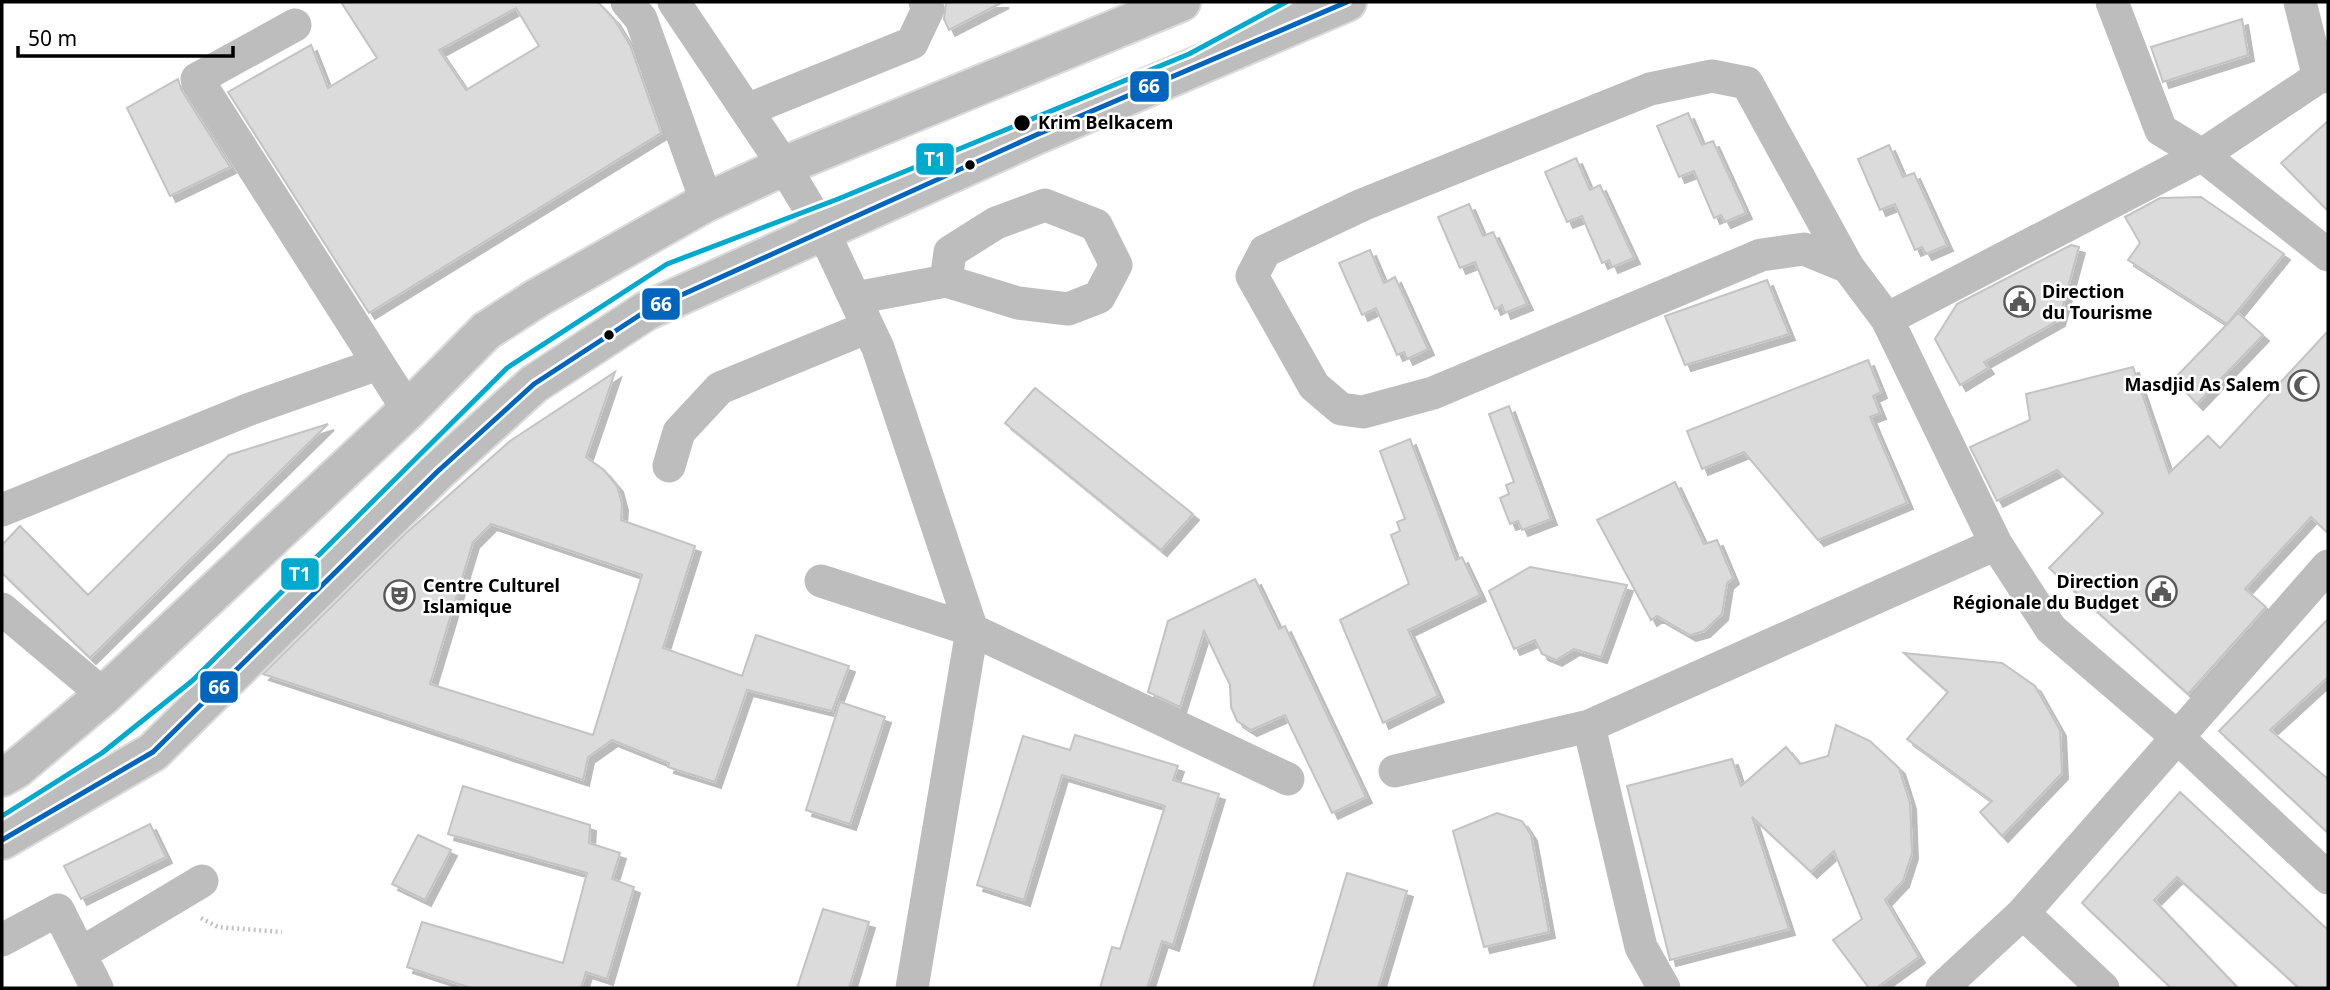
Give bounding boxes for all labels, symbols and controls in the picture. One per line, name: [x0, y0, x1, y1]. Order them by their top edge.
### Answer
scale bar: [18, 14, 233, 58]
text: 50 m: [28, 24, 77, 52]
line badge: 66: [1129, 70, 1170, 103]
text: 66: [1138, 73, 1160, 99]
place label: Krim Belkacem: [1038, 110, 1173, 134]
marker: Krim Belkacem: [1012, 113, 1032, 133]
line badge: T1: [915, 142, 955, 176]
text: T1: [924, 146, 946, 172]
unlabelled marker: [963, 158, 977, 172]
place label: Direction du Tourisme: [2042, 279, 2153, 324]
public building icon: Direction du Tourisme: [2002, 285, 2036, 319]
line badge: 66: [641, 287, 681, 321]
text: 66: [650, 291, 672, 317]
unlabelled marker: [602, 328, 616, 342]
mosque icon: Masdjid As Salem: [2286, 368, 2320, 402]
place label: Masdjid As Salem: [2124, 372, 2280, 396]
line badge: T1: [280, 557, 320, 591]
text: T1: [289, 561, 311, 587]
place label: Direction Régionale du Budget: [1952, 569, 2139, 614]
place label: Centre Culturel Islamique: [423, 573, 560, 618]
public building icon: Direction Régionale du Budget: [2145, 575, 2179, 609]
theatre icon: Centre Culturel Islamique: [383, 579, 417, 613]
line badge: 66: [199, 670, 239, 704]
text: 66: [208, 674, 230, 700]

